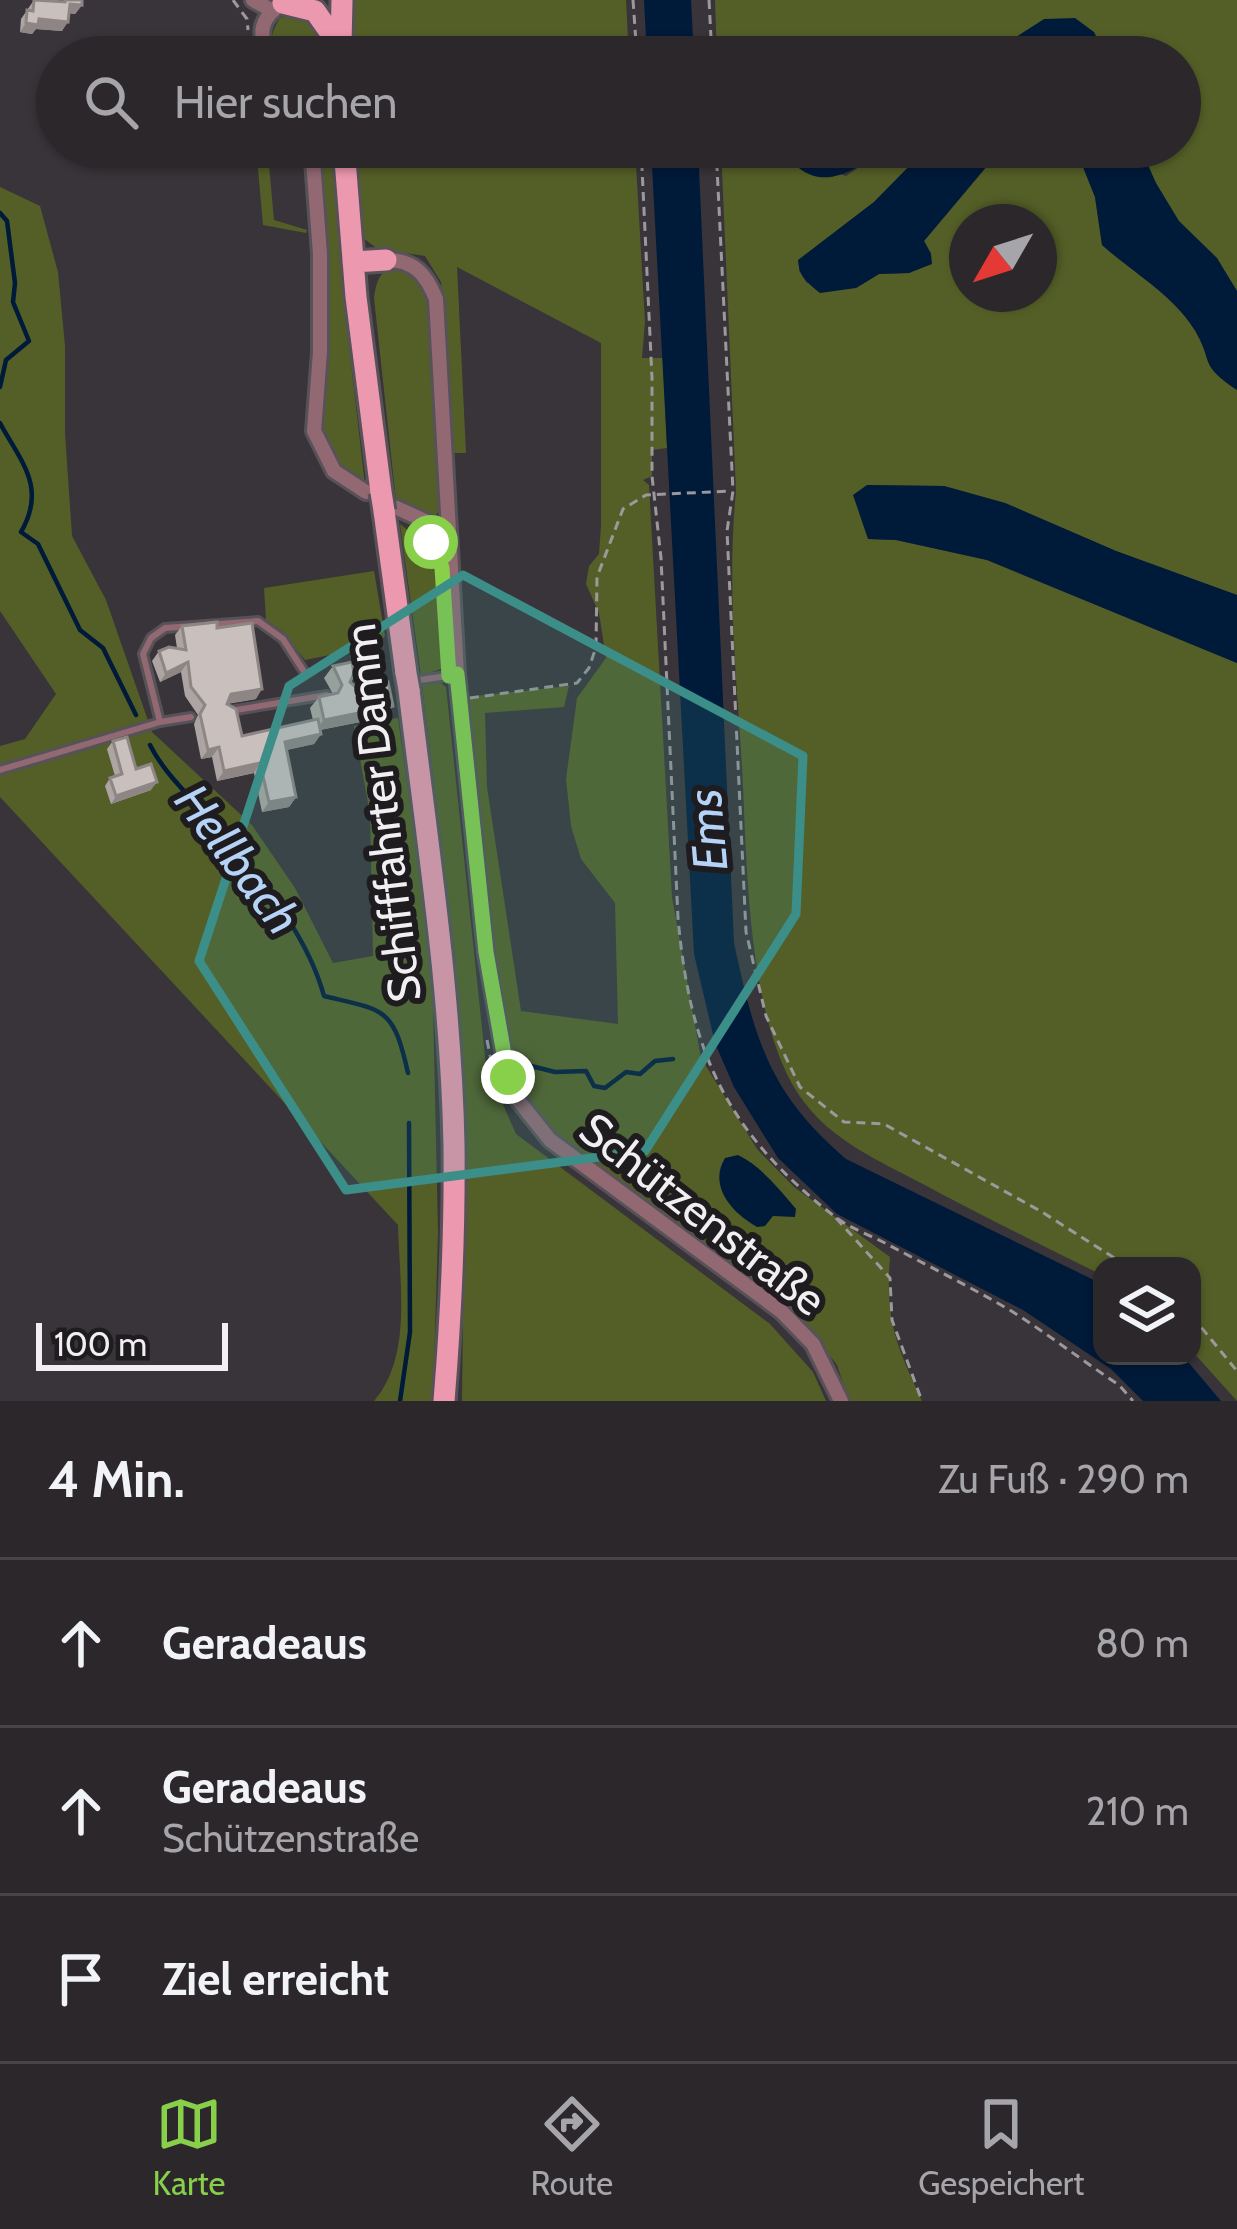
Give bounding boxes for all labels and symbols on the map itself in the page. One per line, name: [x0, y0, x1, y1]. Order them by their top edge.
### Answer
north arrow: [949, 204, 1057, 312]
route start: [404, 515, 458, 569]
street label: Schifffahrter Damm: [332, 621, 432, 1005]
water label: Hellbach: [163, 773, 313, 945]
water label: Ems: [675, 787, 739, 873]
route end: [481, 1050, 535, 1104]
street label: Schützenstraße: [569, 1101, 837, 1327]
scale bar: [36, 1317, 228, 1370]

